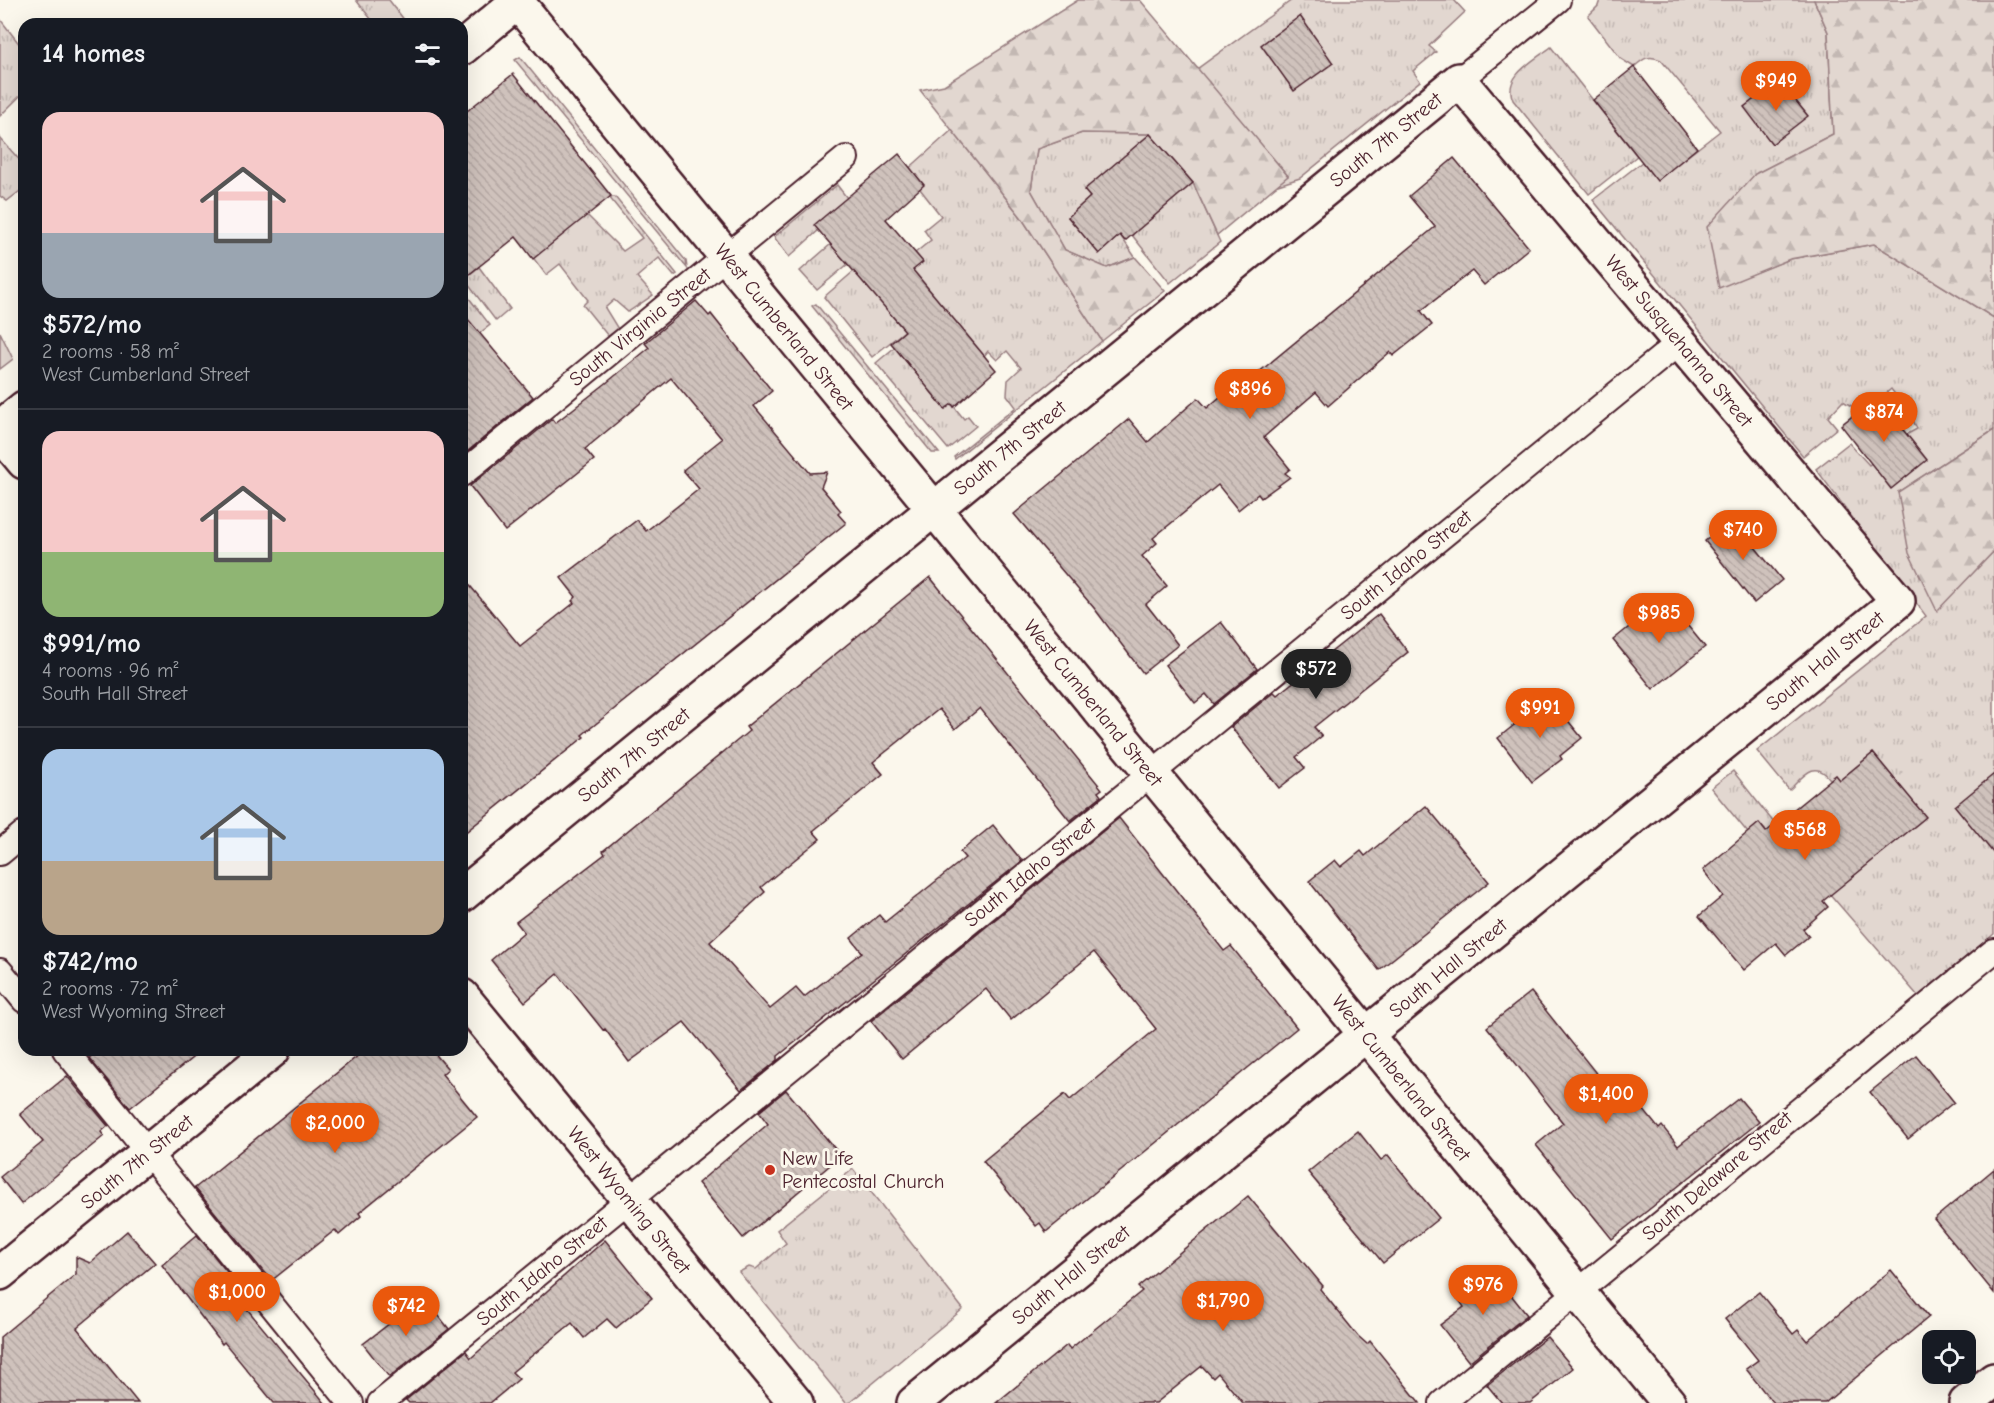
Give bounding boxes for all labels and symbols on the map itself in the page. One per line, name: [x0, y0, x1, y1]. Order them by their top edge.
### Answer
pin: $949: [1740, 61, 1812, 112]
street label: South 7th Street: [1325, 87, 1448, 192]
street label: West Cumberland Street: [710, 239, 859, 416]
street label: West Susquehanna Street: [1600, 250, 1758, 433]
street label: South Virginia Street: [565, 262, 716, 391]
pin: $896: [1214, 369, 1286, 420]
pin: $874: [1848, 392, 1920, 443]
street label: South 7th Street: [949, 395, 1072, 500]
street label: South Idaho Street: [1336, 504, 1477, 625]
pin: $740: [1707, 510, 1779, 561]
pin: $985: [1623, 593, 1695, 644]
street label: South Hall Street: [1761, 606, 1890, 716]
street label: West Cumberland Street: [1019, 615, 1168, 792]
pin: $572: [1280, 649, 1352, 700]
pin: $991: [1504, 688, 1576, 739]
street label: South 7th Street: [573, 702, 696, 807]
pin: $568: [1769, 810, 1841, 861]
street label: South Idaho Street: [960, 811, 1101, 932]
street label: South Hall Street: [1384, 913, 1513, 1023]
street label: West Cumberland Street: [1327, 990, 1476, 1167]
pin: $1,400: [1557, 1074, 1655, 1125]
pin: $2,000: [286, 1103, 384, 1154]
street label: South Delaware Street: [1637, 1106, 1798, 1245]
street label: South 7th Street: [76, 1109, 199, 1214]
street label: West Wyoming Street: [563, 1122, 696, 1279]
place label: New Life Pentecostal Church: [782, 1147, 944, 1193]
marker: New Life Pentecostal Church: [763, 1163, 777, 1177]
street label: South Idaho Street: [472, 1210, 613, 1331]
street label: South Hall Street: [1007, 1220, 1136, 1330]
pin: $976: [1447, 1265, 1519, 1316]
pin: $1,000: [188, 1272, 286, 1323]
pin: $1,790: [1174, 1281, 1272, 1332]
pin: $742: [370, 1286, 442, 1337]

